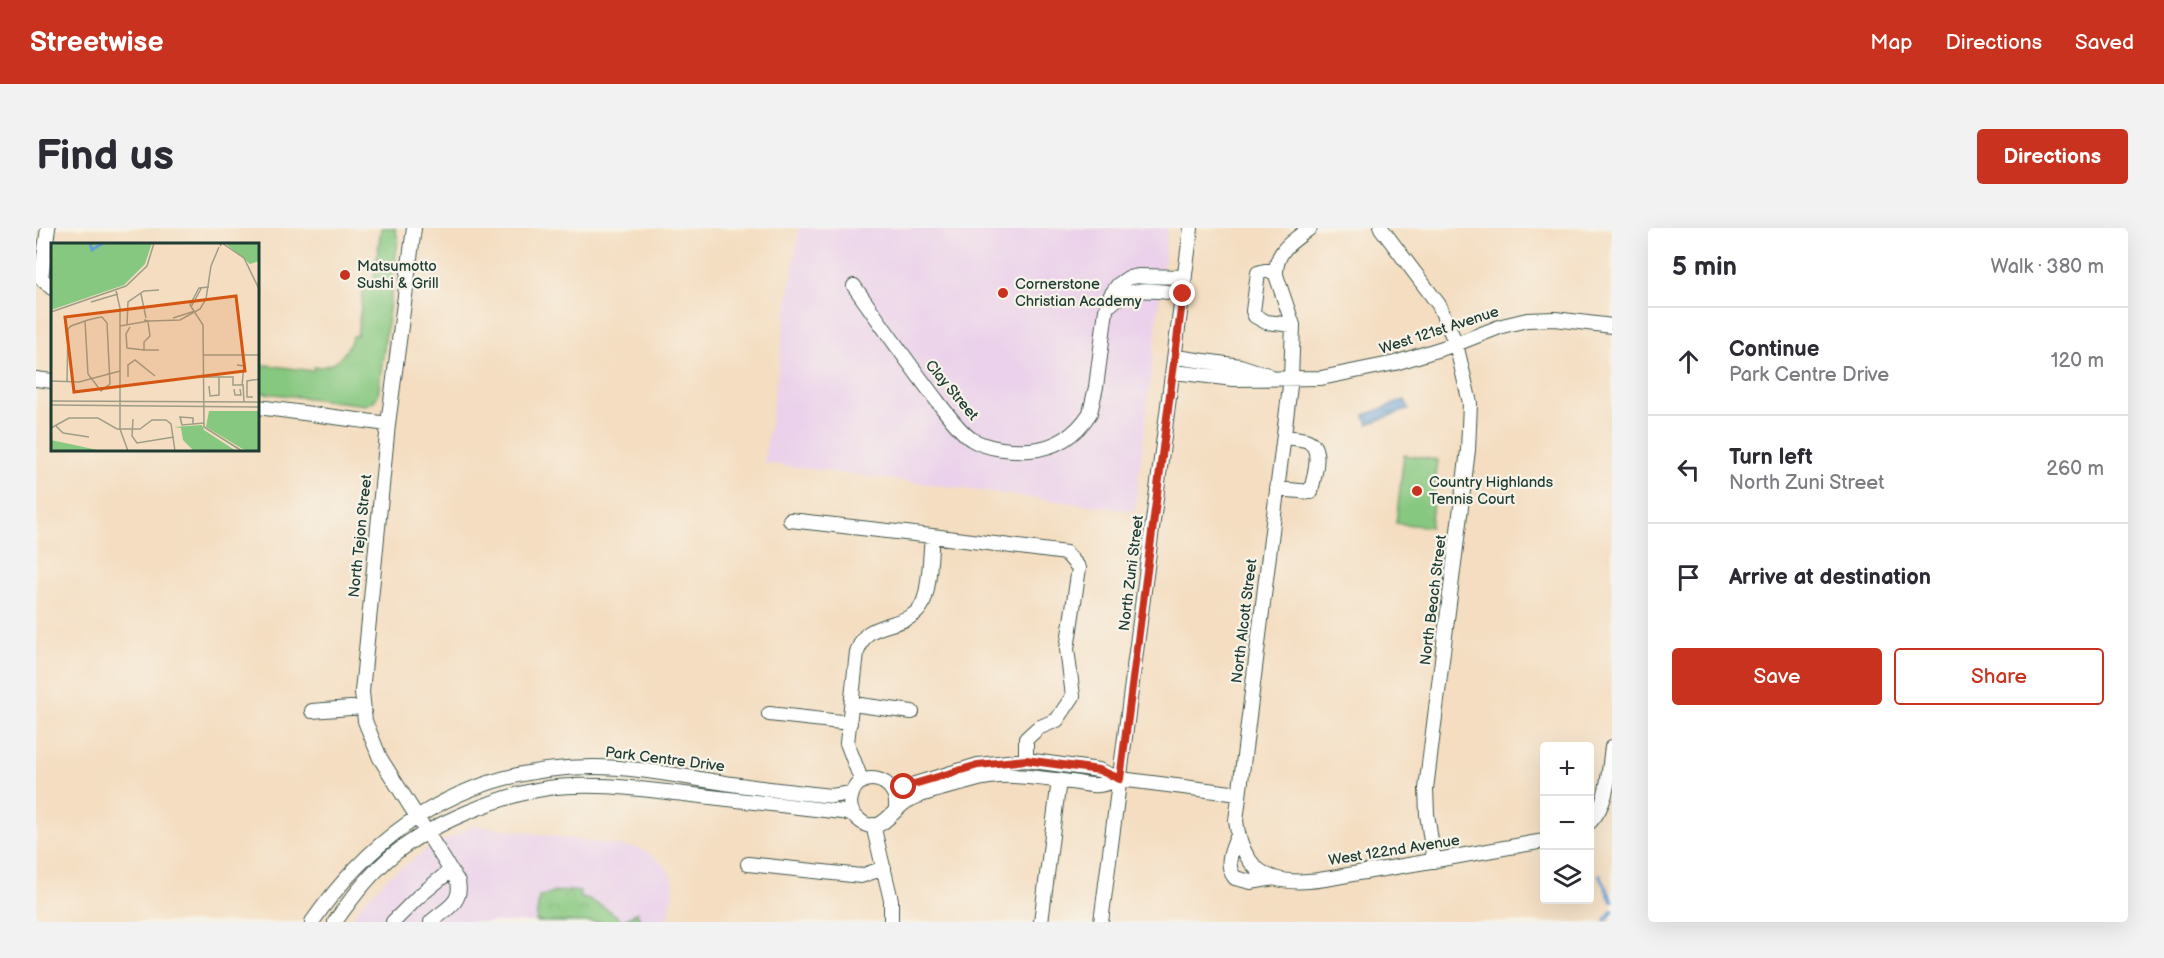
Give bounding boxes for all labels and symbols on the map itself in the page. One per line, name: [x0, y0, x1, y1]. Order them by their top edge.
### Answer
inset map: [51, 243, 260, 452]
place label: Matsumotto Sushi & Grill: [357, 257, 439, 293]
marker: Matsumotto Sushi & Grill: [338, 268, 352, 282]
place label: Cornerstone Christian Academy: [1015, 275, 1142, 311]
route end: [1169, 280, 1195, 306]
marker: Cornerstone Christian Academy: [996, 286, 1010, 300]
street label: West 121st Avenue: [1377, 302, 1501, 359]
street label: Clay Street: [921, 356, 983, 425]
street label: North Tejon Street: [345, 473, 376, 599]
place label: Country Highlands Tennis Court: [1429, 473, 1554, 509]
marker: Country Highlands Tennis Court: [1410, 484, 1424, 498]
street label: North Zuni Street: [1115, 514, 1148, 632]
street label: North Beach Street: [1416, 533, 1451, 666]
street label: North Alcott Street: [1227, 557, 1262, 684]
street label: Park Centre Drive: [604, 743, 726, 776]
route start: [890, 773, 916, 799]
street label: West 122nd Avenue: [1327, 831, 1461, 870]

